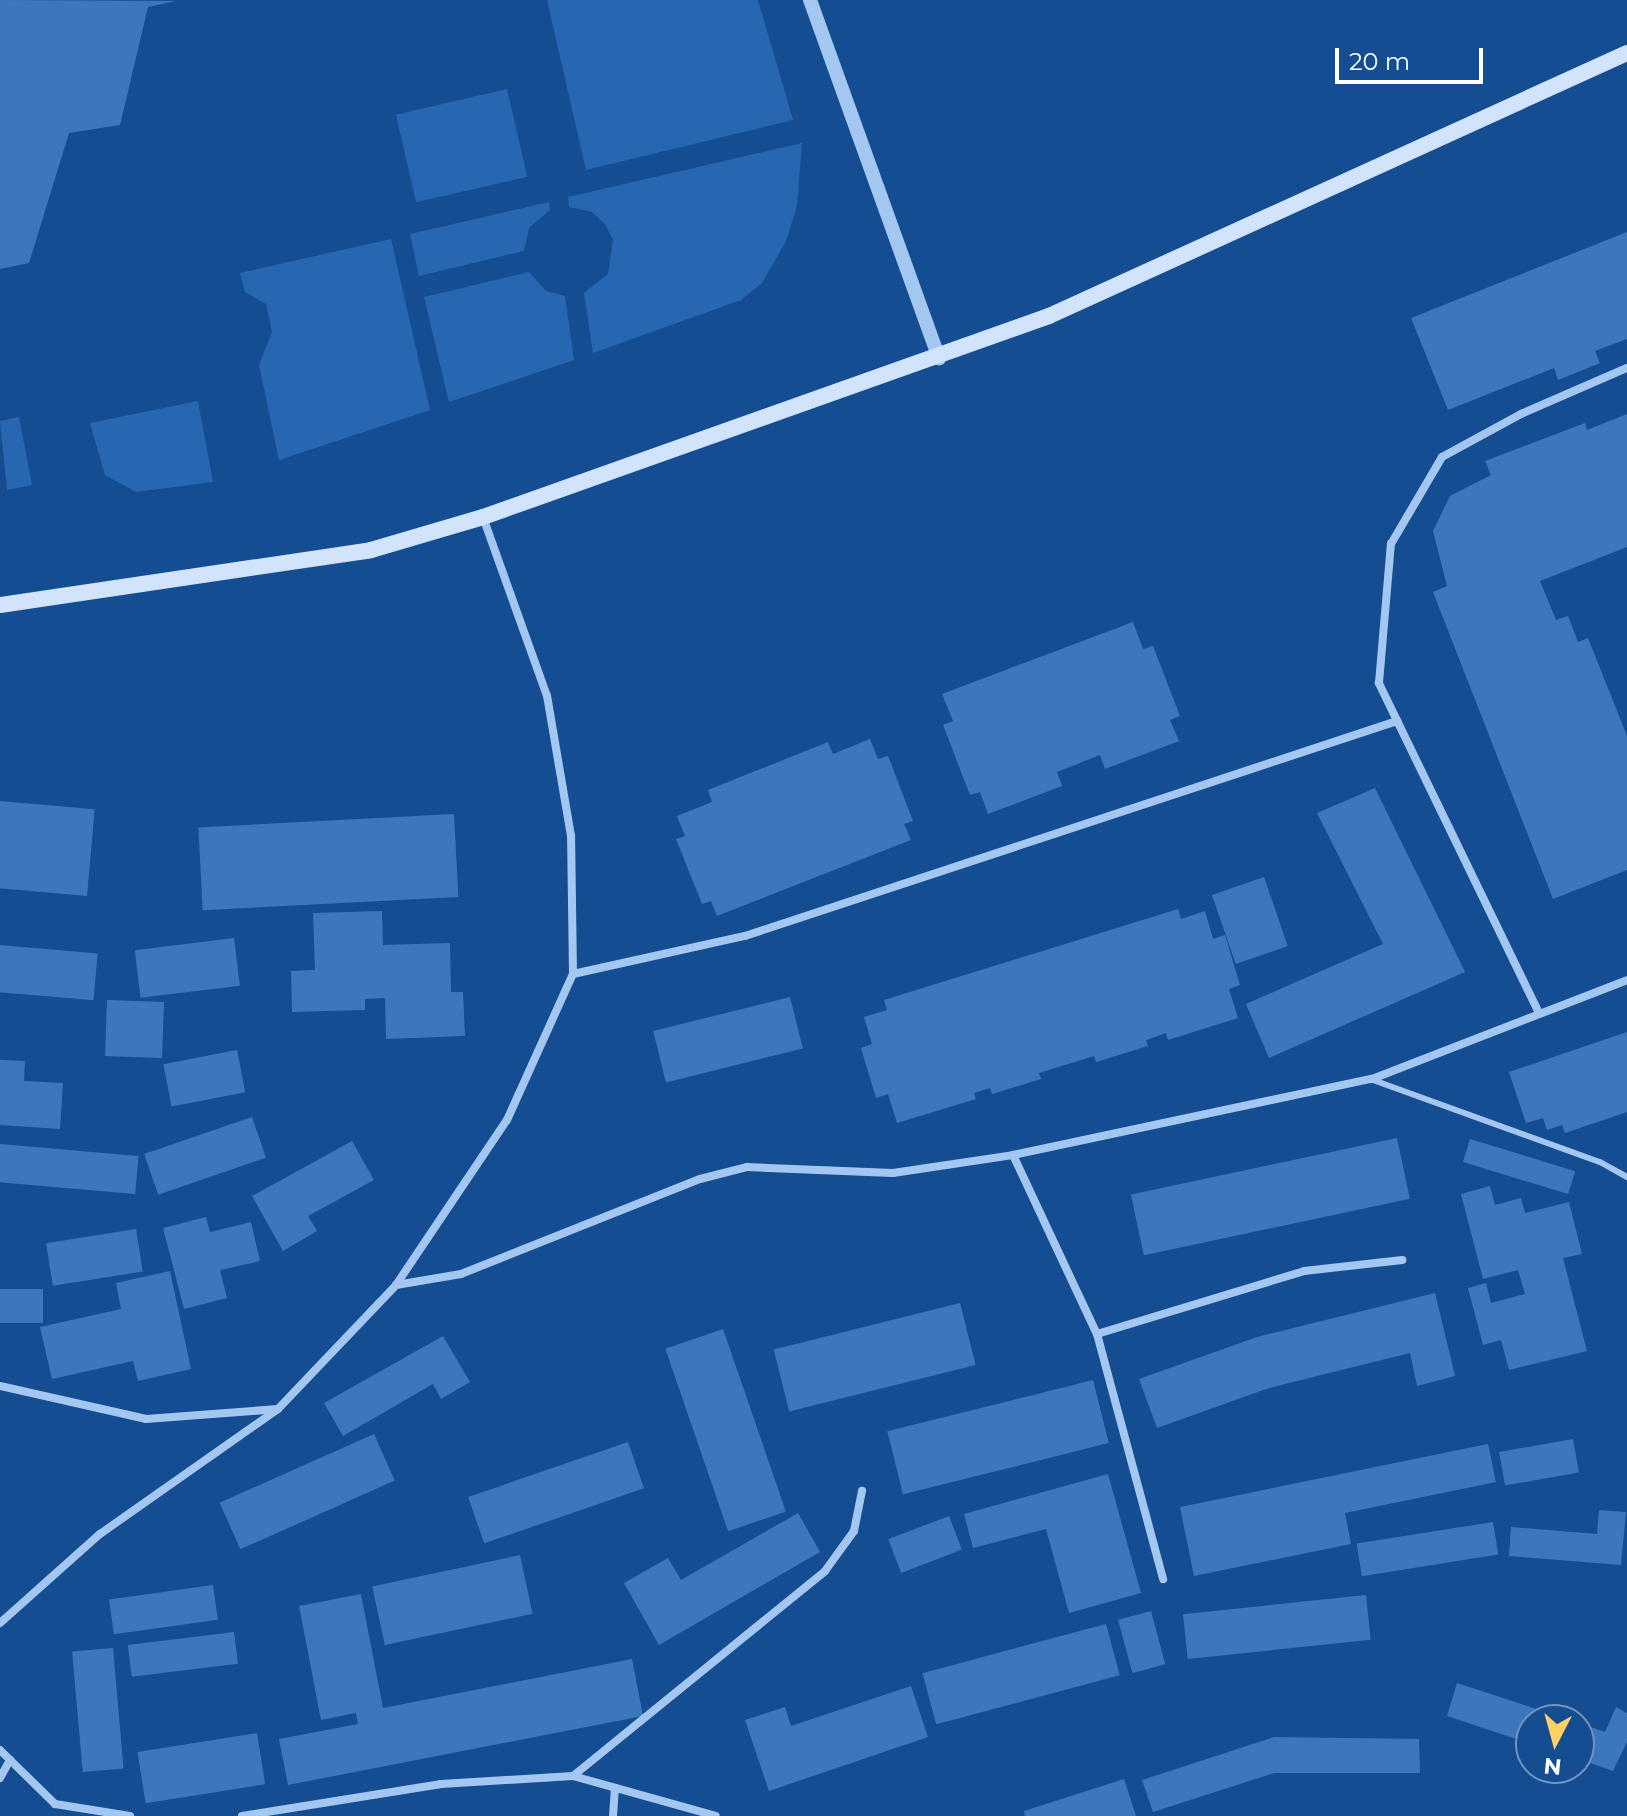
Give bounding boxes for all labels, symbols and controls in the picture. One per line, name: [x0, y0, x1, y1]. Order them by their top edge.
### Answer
scale bar: [1339, 32, 1487, 82]
text: 20 m: [1349, 47, 1410, 76]
north arrow: [1515, 1704, 1595, 1784]
text: N: [1542, 1752, 1563, 1781]

